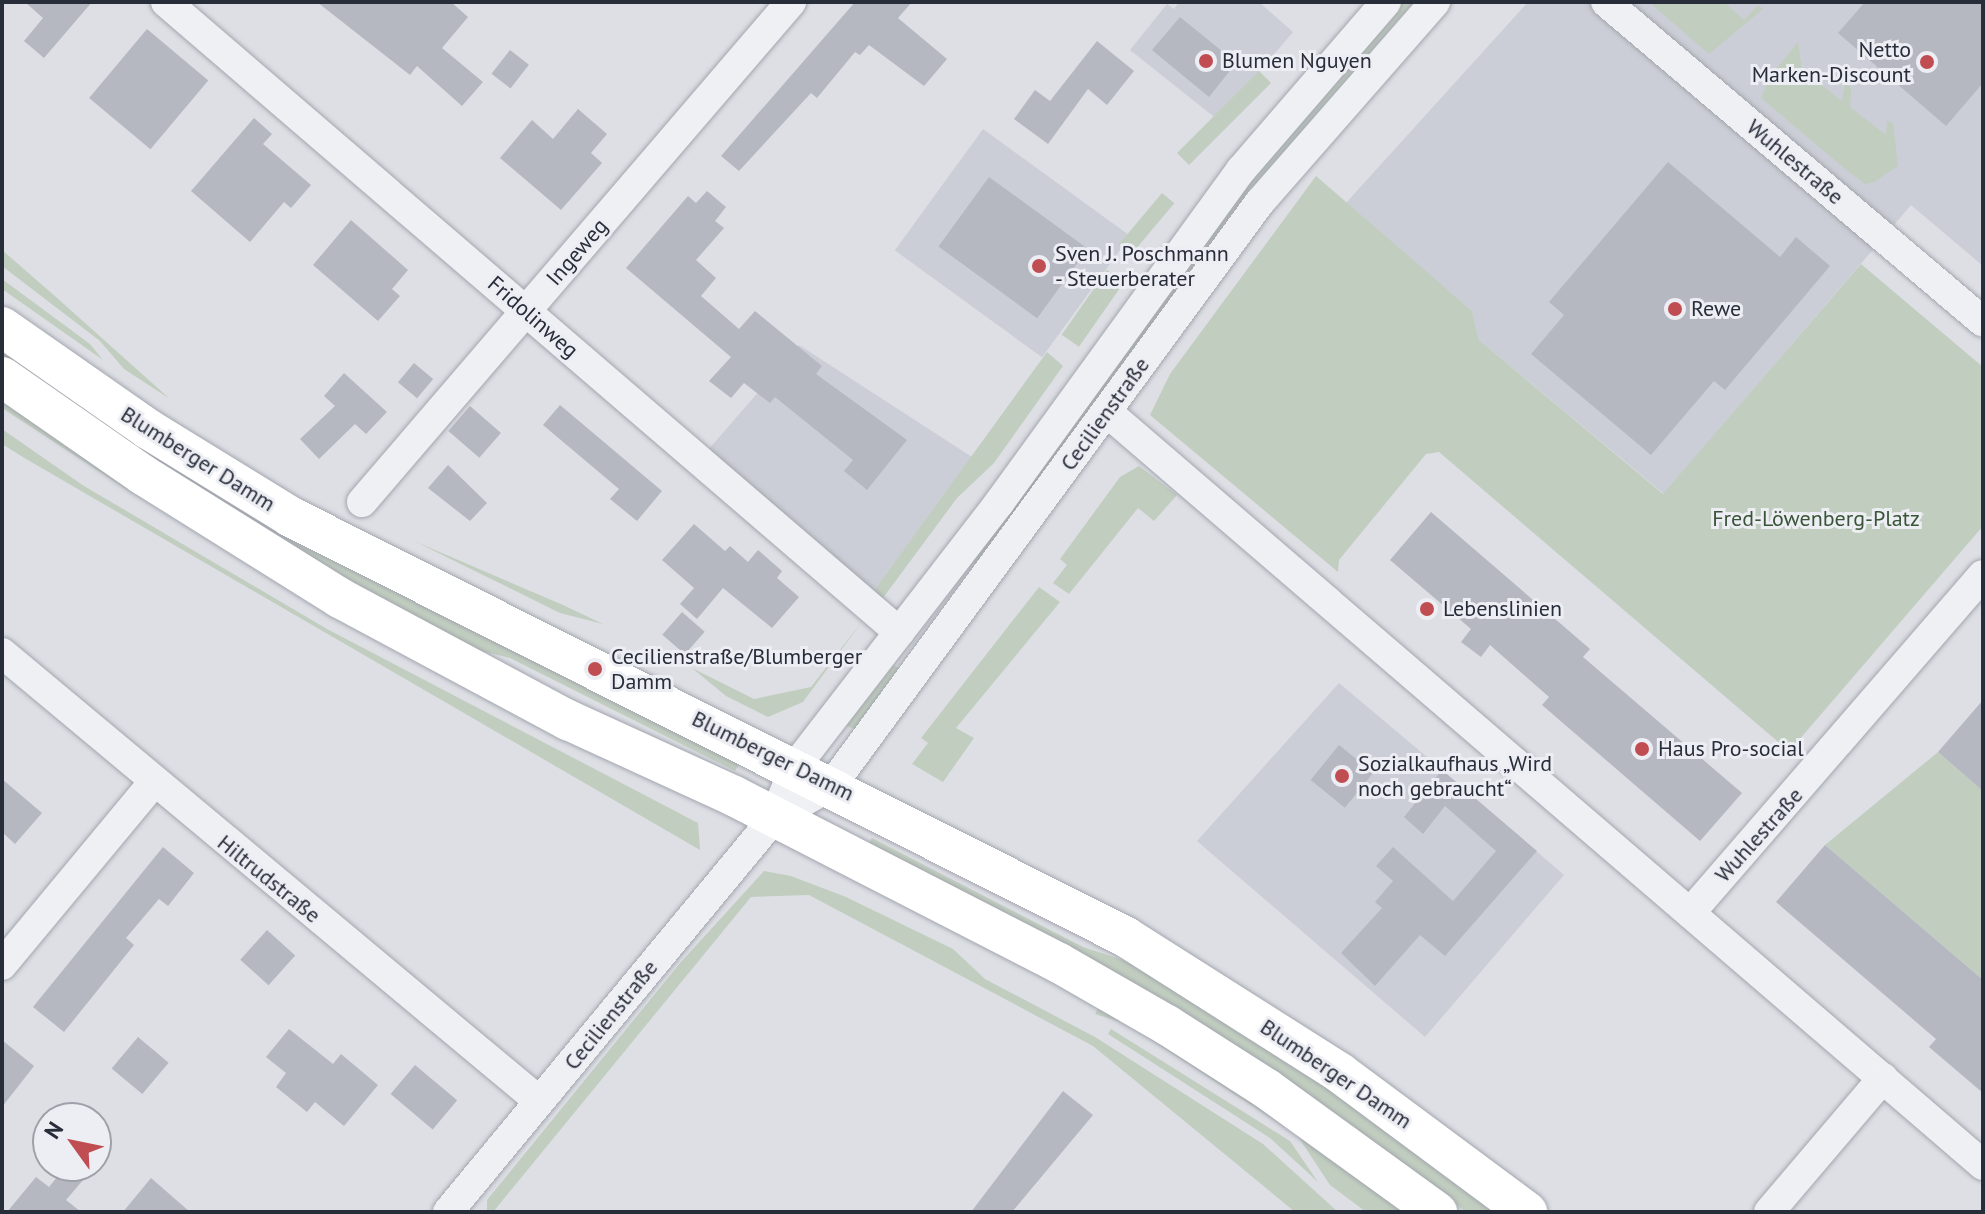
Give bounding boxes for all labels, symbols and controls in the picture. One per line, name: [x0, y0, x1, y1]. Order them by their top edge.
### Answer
place label: Netto Marken-Discount: [1752, 36, 1911, 88]
place label: Blumen Nguyen: [1222, 48, 1372, 74]
marker: Blumen Nguyen: [1197, 52, 1215, 70]
marker: Netto Marken-Discount: [1918, 53, 1936, 71]
street label: Wuhlestraße: [1741, 114, 1849, 210]
street label: Ingeweg: [541, 213, 613, 291]
place label: Sven J. Poschmann - Steuerberater: [1055, 240, 1230, 292]
marker: Sven J. Poschmann - Steuerberater: [1030, 257, 1048, 275]
street label: Fridolinweg: [482, 270, 584, 364]
place label: Rewe: [1691, 296, 1741, 322]
marker: Rewe: [1666, 300, 1684, 318]
street label: Cecilienstraße: [1055, 352, 1155, 476]
street label: Blumberger Damm: [116, 401, 280, 517]
park label: Fred-Löwenberg-Platz: [1712, 506, 1920, 532]
place label: Lebenslinien: [1443, 596, 1562, 622]
marker: Lebenslinien: [1418, 600, 1436, 618]
place label: Cecilienstraße/Blumberger Damm: [611, 643, 862, 694]
marker: Cecilienstraße/Blumberger Damm: [586, 660, 604, 678]
street label: Blumberger Damm: [688, 705, 858, 807]
place label: Haus Pro-social: [1658, 736, 1804, 762]
marker: Haus Pro-social: [1633, 740, 1651, 758]
place label: Sozialkaufhaus „Wird noch gebraucht“: [1358, 750, 1554, 802]
marker: Sozialkaufhaus „Wird noch gebraucht“: [1333, 767, 1351, 785]
street label: Wuhlestraße: [1710, 782, 1808, 888]
street label: Hiltrudstraße: [212, 829, 326, 929]
street label: Cecilienstraße: [559, 955, 663, 1075]
street label: Blumberger Damm: [1255, 1014, 1417, 1134]
north arrow: [32, 1102, 112, 1182]
text: N: [38, 1116, 69, 1144]

